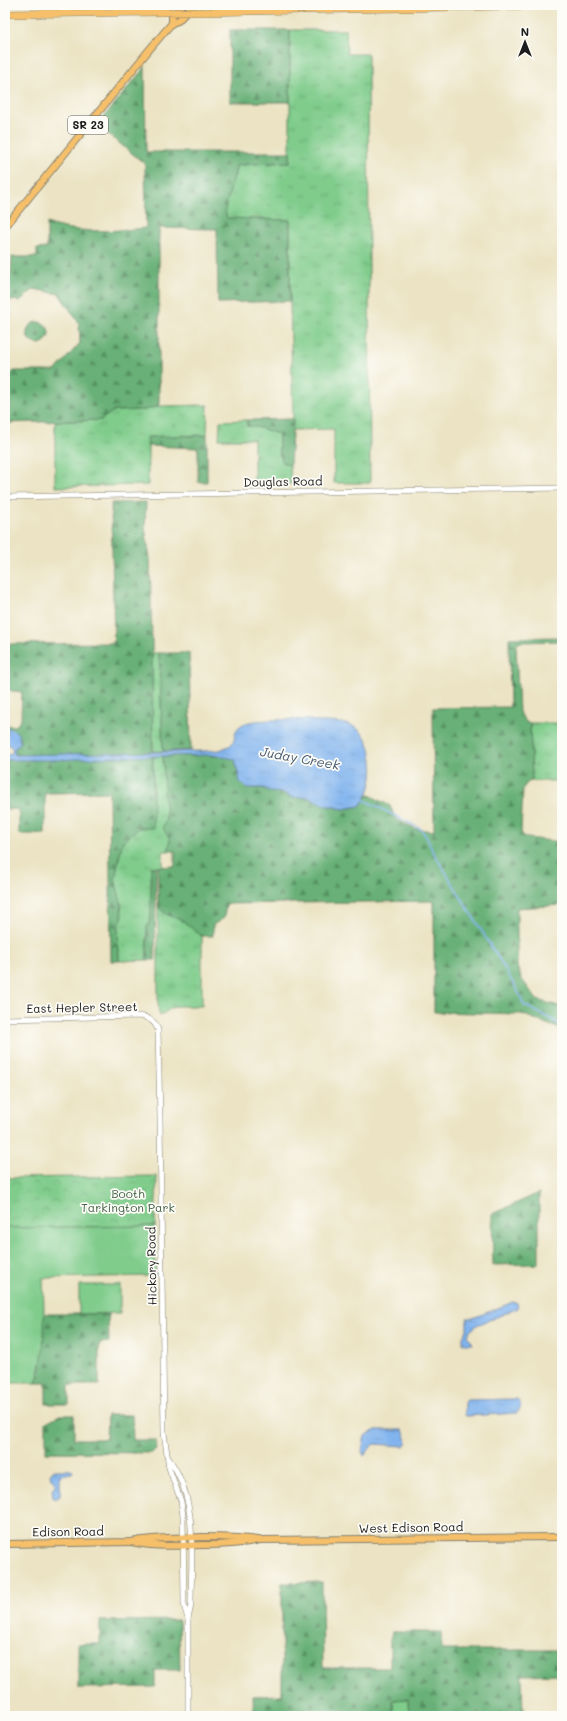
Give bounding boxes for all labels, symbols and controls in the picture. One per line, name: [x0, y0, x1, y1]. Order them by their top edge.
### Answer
north arrow: [505, 22, 545, 62]
text: N: [521, 24, 529, 39]
road number: SR 23: [68, 116, 108, 134]
street label: Douglas Road: [243, 472, 323, 490]
water label: Juday Creek: [259, 742, 342, 773]
street label: East Hepler Street: [26, 998, 138, 1016]
park label: Booth Tarkington Park: [81, 1185, 175, 1215]
street label: Hickory Road: [142, 1226, 160, 1306]
street label: West Edison Road: [359, 1518, 464, 1536]
street label: Edison Road: [32, 1522, 104, 1540]

